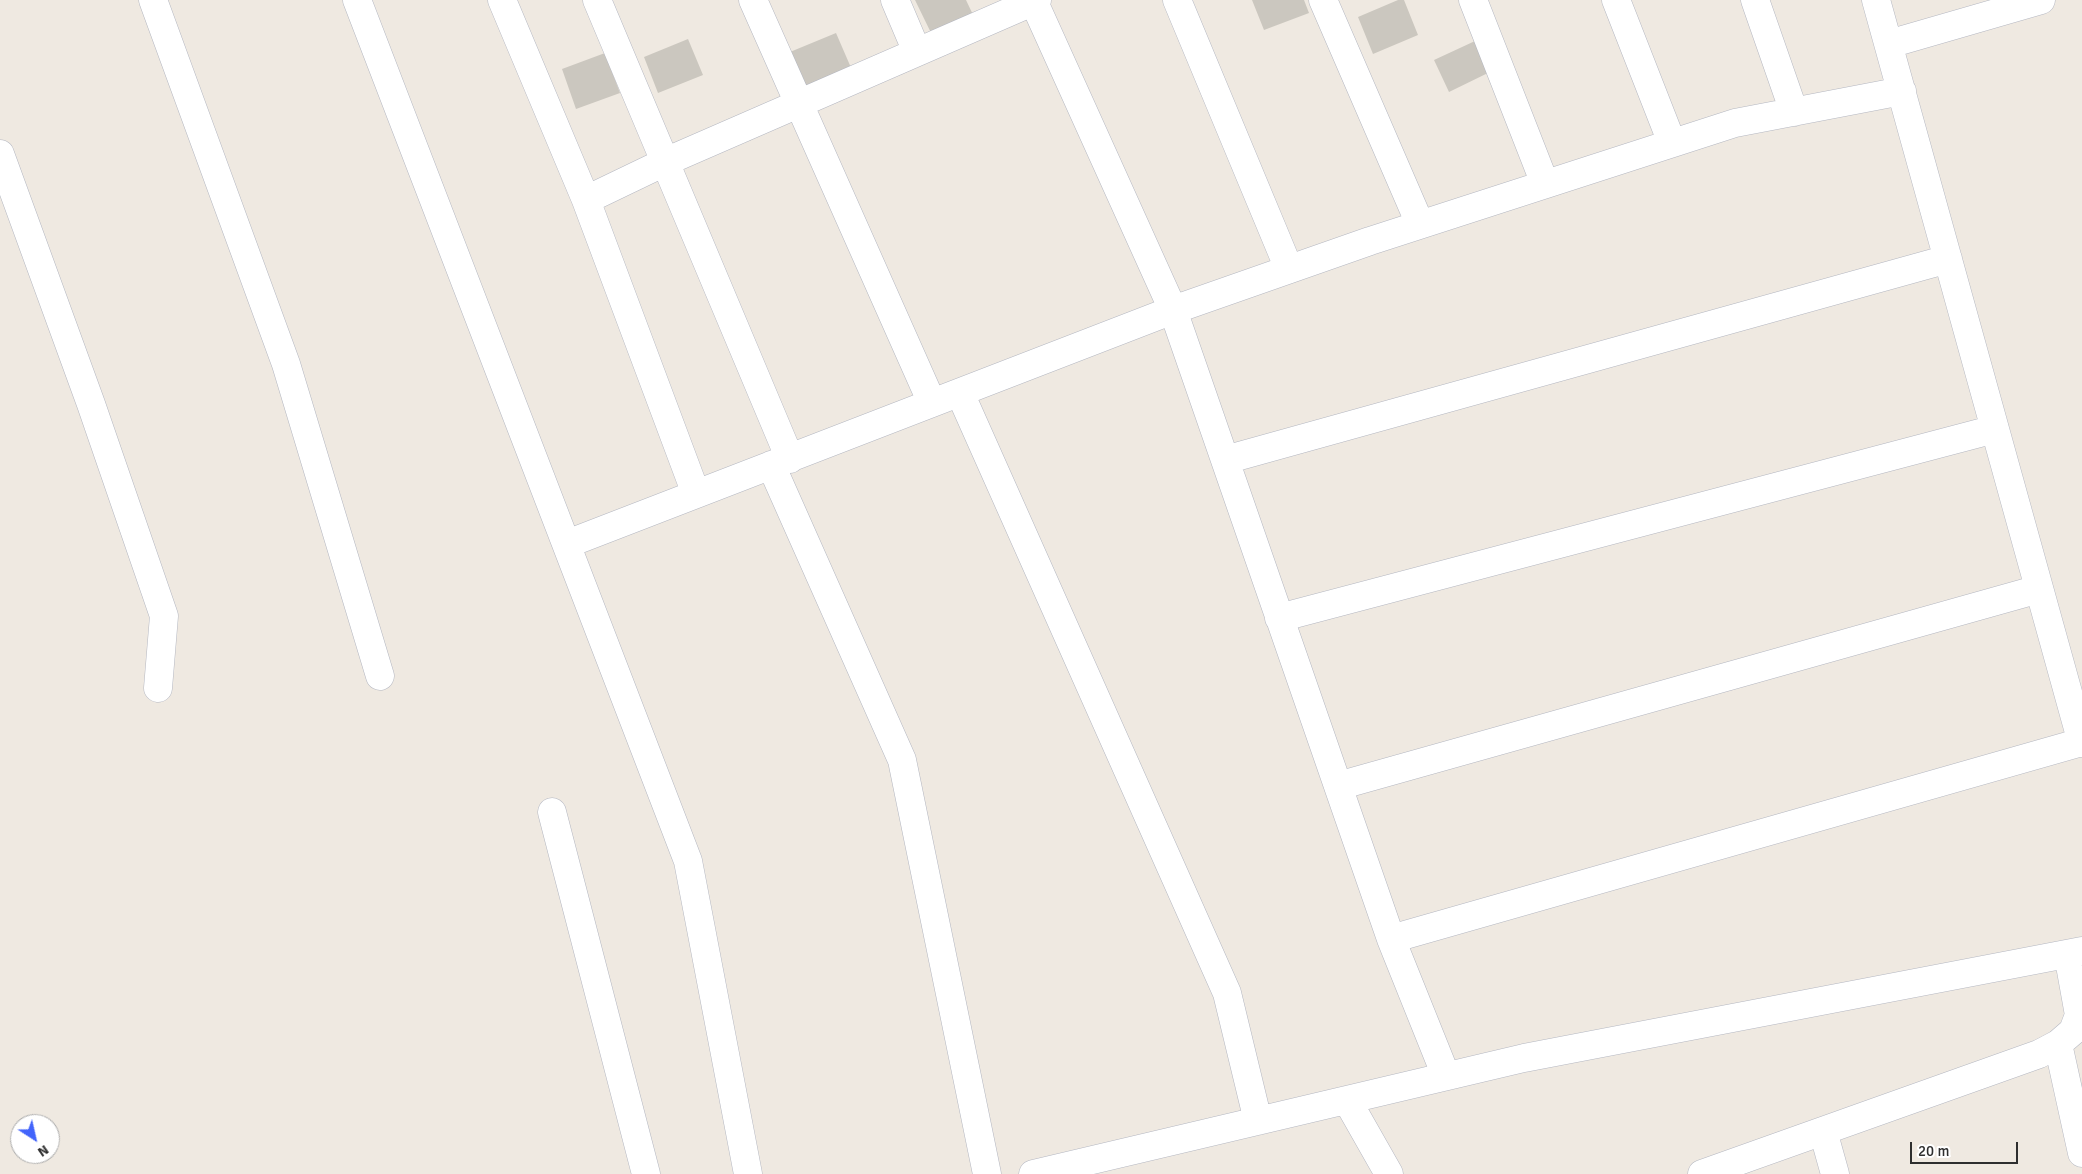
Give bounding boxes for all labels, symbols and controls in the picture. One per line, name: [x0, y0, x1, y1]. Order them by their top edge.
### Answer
north arrow: [10, 1114, 60, 1164]
scale bar: [1912, 1132, 2020, 1164]
text: N: [34, 1141, 52, 1161]
text: 20 m: [1918, 1142, 1949, 1160]

